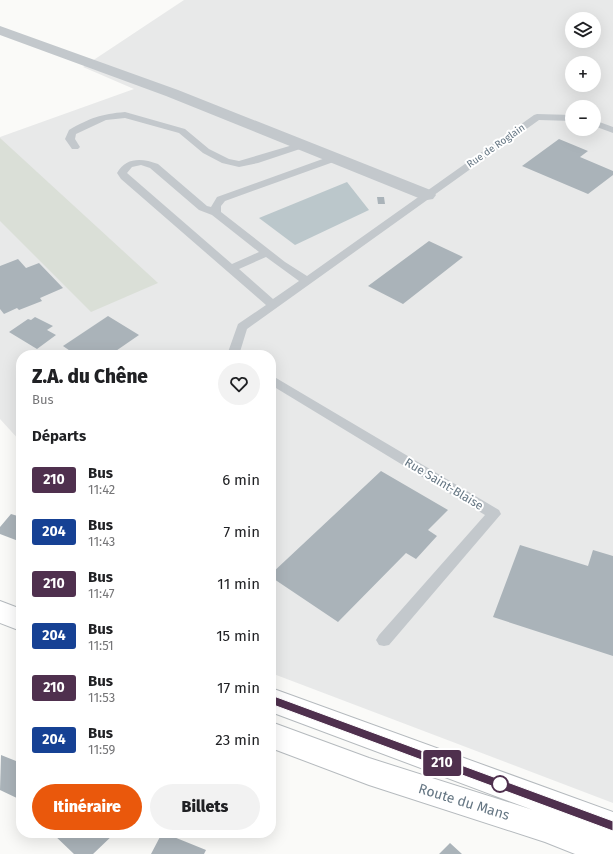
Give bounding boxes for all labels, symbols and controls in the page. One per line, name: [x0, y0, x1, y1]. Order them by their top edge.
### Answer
map controls: [565, 12, 601, 136]
button: layers: [565, 12, 601, 48]
button: +: [565, 56, 601, 92]
button: −: [565, 100, 601, 136]
street label: Rue de Roglain: [465, 122, 527, 170]
button: heart: [218, 363, 260, 405]
text: Z.A. du Chêne: [32, 365, 148, 388]
text: Bus: [32, 392, 54, 407]
text: Départs: [32, 427, 86, 445]
street label: Rue Saint-Blaise: [402, 455, 486, 513]
text: Bus: [88, 464, 113, 482]
text: 210: [43, 471, 65, 488]
text: 6 min: [222, 471, 260, 489]
text: 11:42: [88, 482, 115, 497]
text: Bus: [88, 516, 113, 534]
text: 204: [42, 523, 66, 540]
text: 7 min: [223, 523, 260, 541]
text: 11:43: [88, 534, 115, 549]
text: Bus: [88, 568, 113, 586]
text: 210: [43, 575, 65, 592]
text: 11 min: [217, 575, 260, 593]
text: 11:47: [88, 586, 115, 601]
text: Bus: [88, 620, 113, 638]
text: 204: [42, 627, 66, 644]
text: 15 min: [216, 627, 260, 645]
text: 11:51: [88, 638, 114, 653]
text: Bus: [88, 672, 113, 690]
text: 210: [43, 679, 65, 696]
text: 17 min: [217, 679, 260, 697]
text: 11:53: [88, 690, 115, 705]
text: Bus: [88, 724, 113, 742]
text: 204: [42, 731, 66, 748]
text: 23 min: [215, 731, 260, 749]
text: 11:59: [88, 742, 115, 757]
line badge: 210: [419, 750, 465, 776]
text: 210: [431, 754, 453, 771]
unlabelled marker: [491, 775, 509, 793]
street label: Route du Mans: [416, 780, 512, 824]
button: Itinéraire: [32, 784, 142, 830]
button: Billets: [150, 784, 260, 830]

